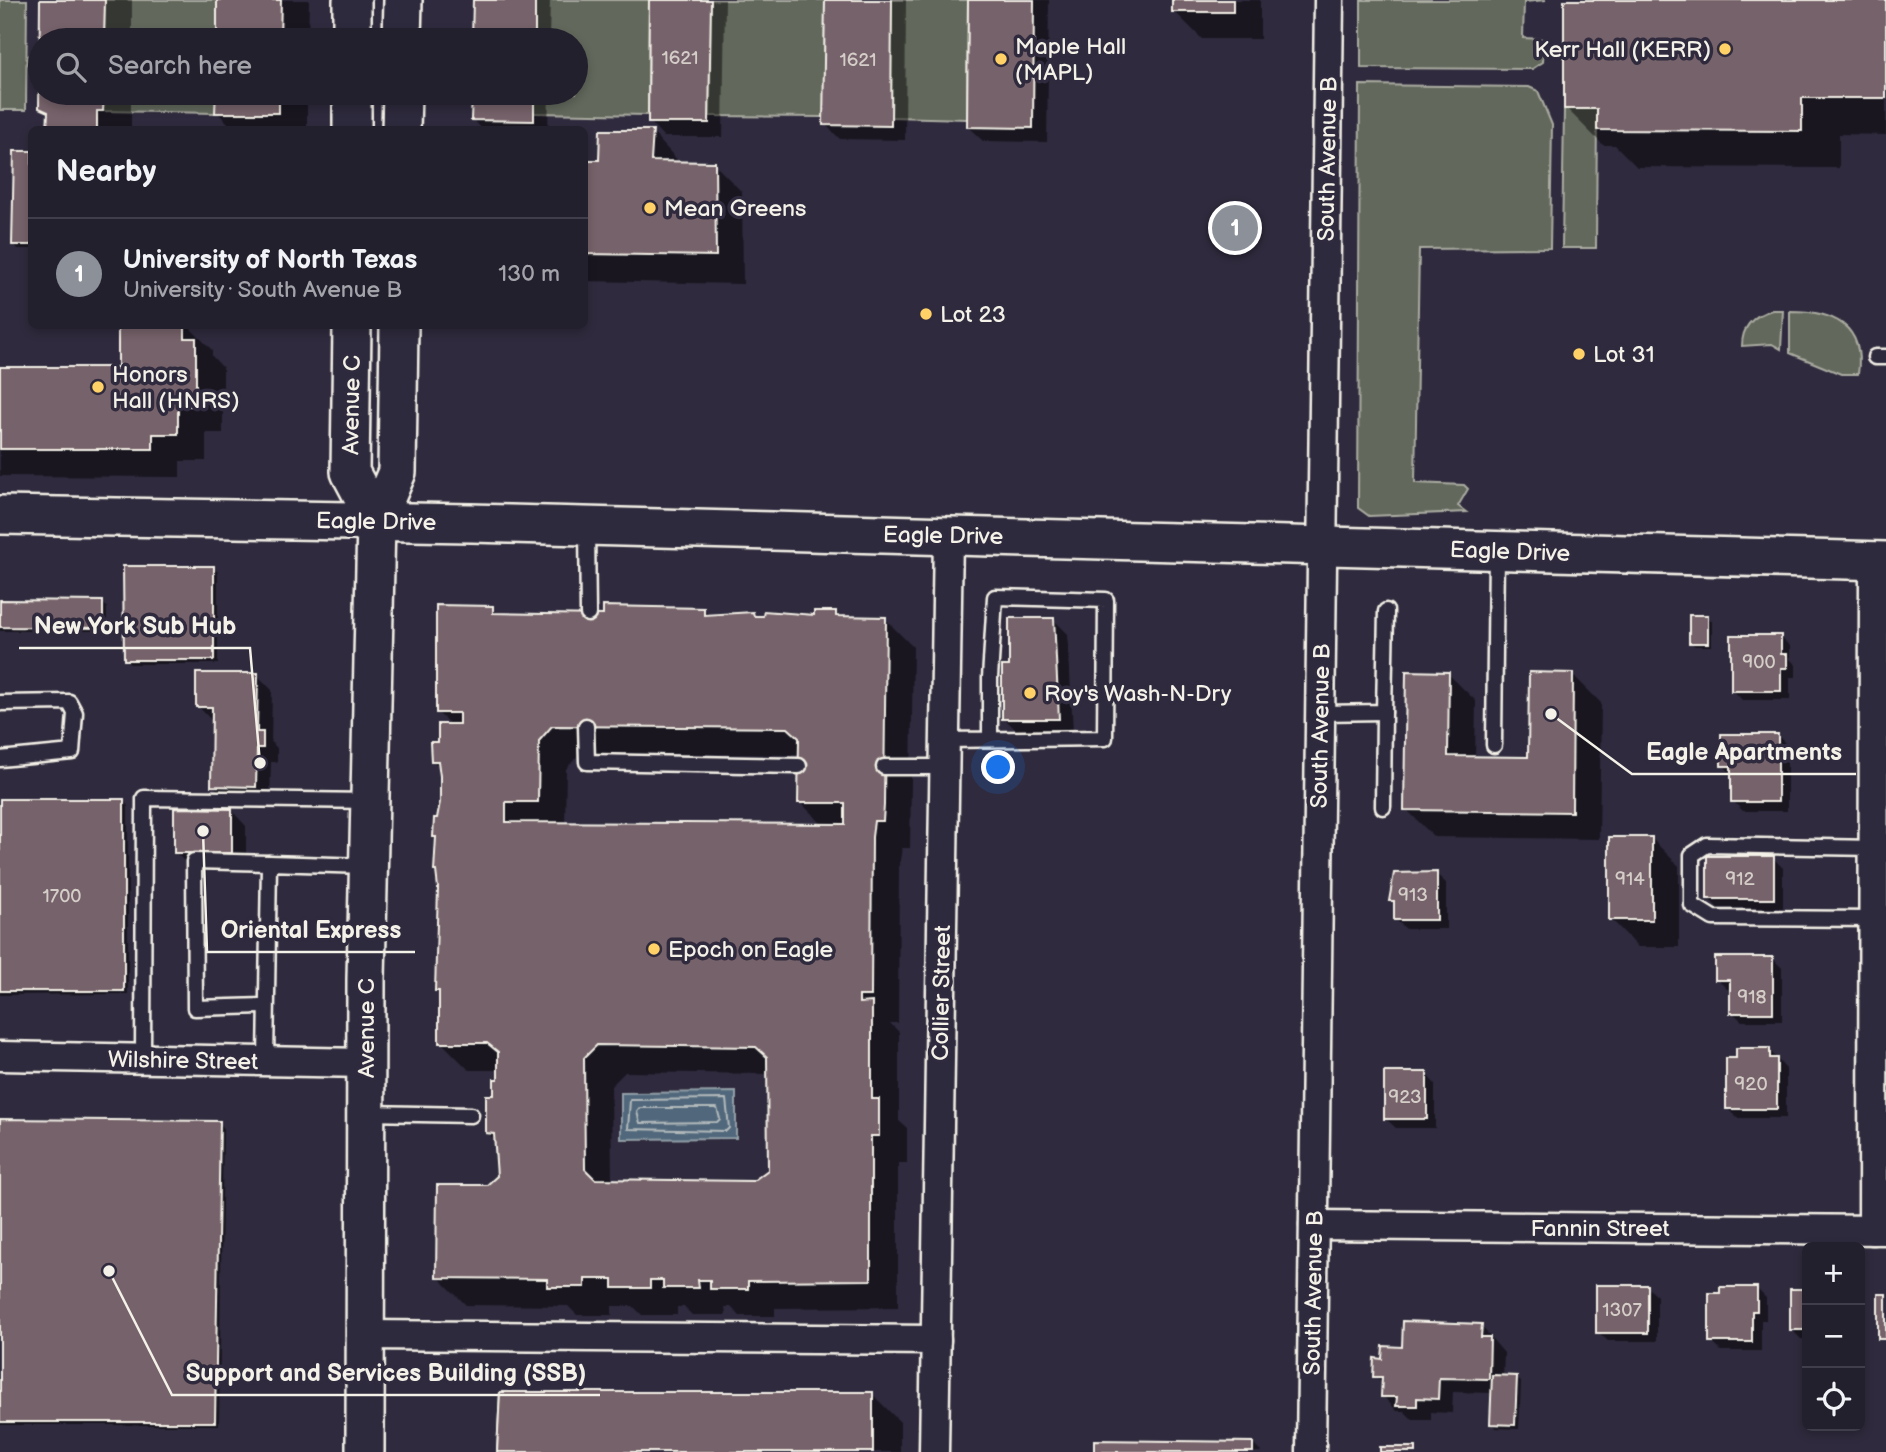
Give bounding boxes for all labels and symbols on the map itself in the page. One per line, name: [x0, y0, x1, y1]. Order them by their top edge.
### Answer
place label: Maple Hall (MAPL): [1015, 33, 1126, 87]
place label: Kerr Hall (KERR): [1534, 36, 1711, 64]
marker: Kerr Hall (KERR): [1717, 41, 1733, 57]
house number: 1621: [661, 47, 699, 70]
house number: 1621: [839, 49, 877, 72]
marker: Maple Hall (MAPL): [993, 51, 1009, 67]
street label: South Avenue B: [1313, 76, 1343, 242]
place label: Mean Greens: [664, 195, 806, 223]
marker: Mean Greens: [642, 200, 658, 216]
pin: 1: [1212, 202, 1258, 254]
place label: Lot 23: [940, 301, 1006, 329]
marker: Lot 23: [918, 306, 934, 322]
place label: Lot 31: [1593, 341, 1655, 369]
marker: Lot 31: [1571, 346, 1587, 362]
street label: Avenue C: [337, 355, 367, 455]
place label: Honors Hall (HNRS): [112, 361, 240, 415]
marker: Honors Hall (HNRS): [90, 379, 106, 395]
street label: Eagle Drive: [316, 507, 436, 537]
street label: Eagle Drive: [883, 521, 1003, 551]
street label: Eagle Drive: [1449, 536, 1571, 568]
callout: New York Sub Hub: [19, 603, 250, 648]
text: New York Sub Hub: [34, 612, 236, 641]
street label: South Avenue B: [1306, 643, 1336, 809]
house number: 900: [1742, 651, 1776, 674]
place label: Roy's Wash-N-Dry: [1044, 680, 1232, 708]
marker: Roy's Wash-N-Dry: [1022, 685, 1038, 701]
callout: Eagle Apartments: [1632, 729, 1856, 774]
text: Eagle Apartments: [1646, 738, 1842, 767]
your location: [981, 750, 1015, 784]
house number: 914: [1615, 868, 1645, 891]
house number: 912: [1725, 868, 1756, 891]
house number: 913: [1398, 884, 1428, 907]
house number: 1700: [42, 885, 82, 908]
callout: Oriental Express: [207, 907, 415, 952]
text: Oriental Express: [221, 916, 401, 945]
street label: Collier Street: [927, 925, 957, 1061]
place label: Epoch on Eagle: [668, 936, 833, 964]
marker: Epoch on Eagle: [646, 941, 662, 957]
street label: Avenue C: [353, 978, 381, 1078]
house number: 918: [1737, 986, 1767, 1009]
street label: Wilshire Street: [108, 1046, 258, 1076]
house number: 920: [1734, 1073, 1768, 1096]
house number: 923: [1388, 1086, 1422, 1109]
street label: South Avenue B: [1299, 1210, 1329, 1376]
street label: Fannin Street: [1530, 1215, 1670, 1243]
house number: 1307: [1602, 1299, 1642, 1322]
callout: Support and Services Building (SSB): [172, 1350, 600, 1395]
text: Support and Services Building (SSB): [186, 1359, 586, 1388]

